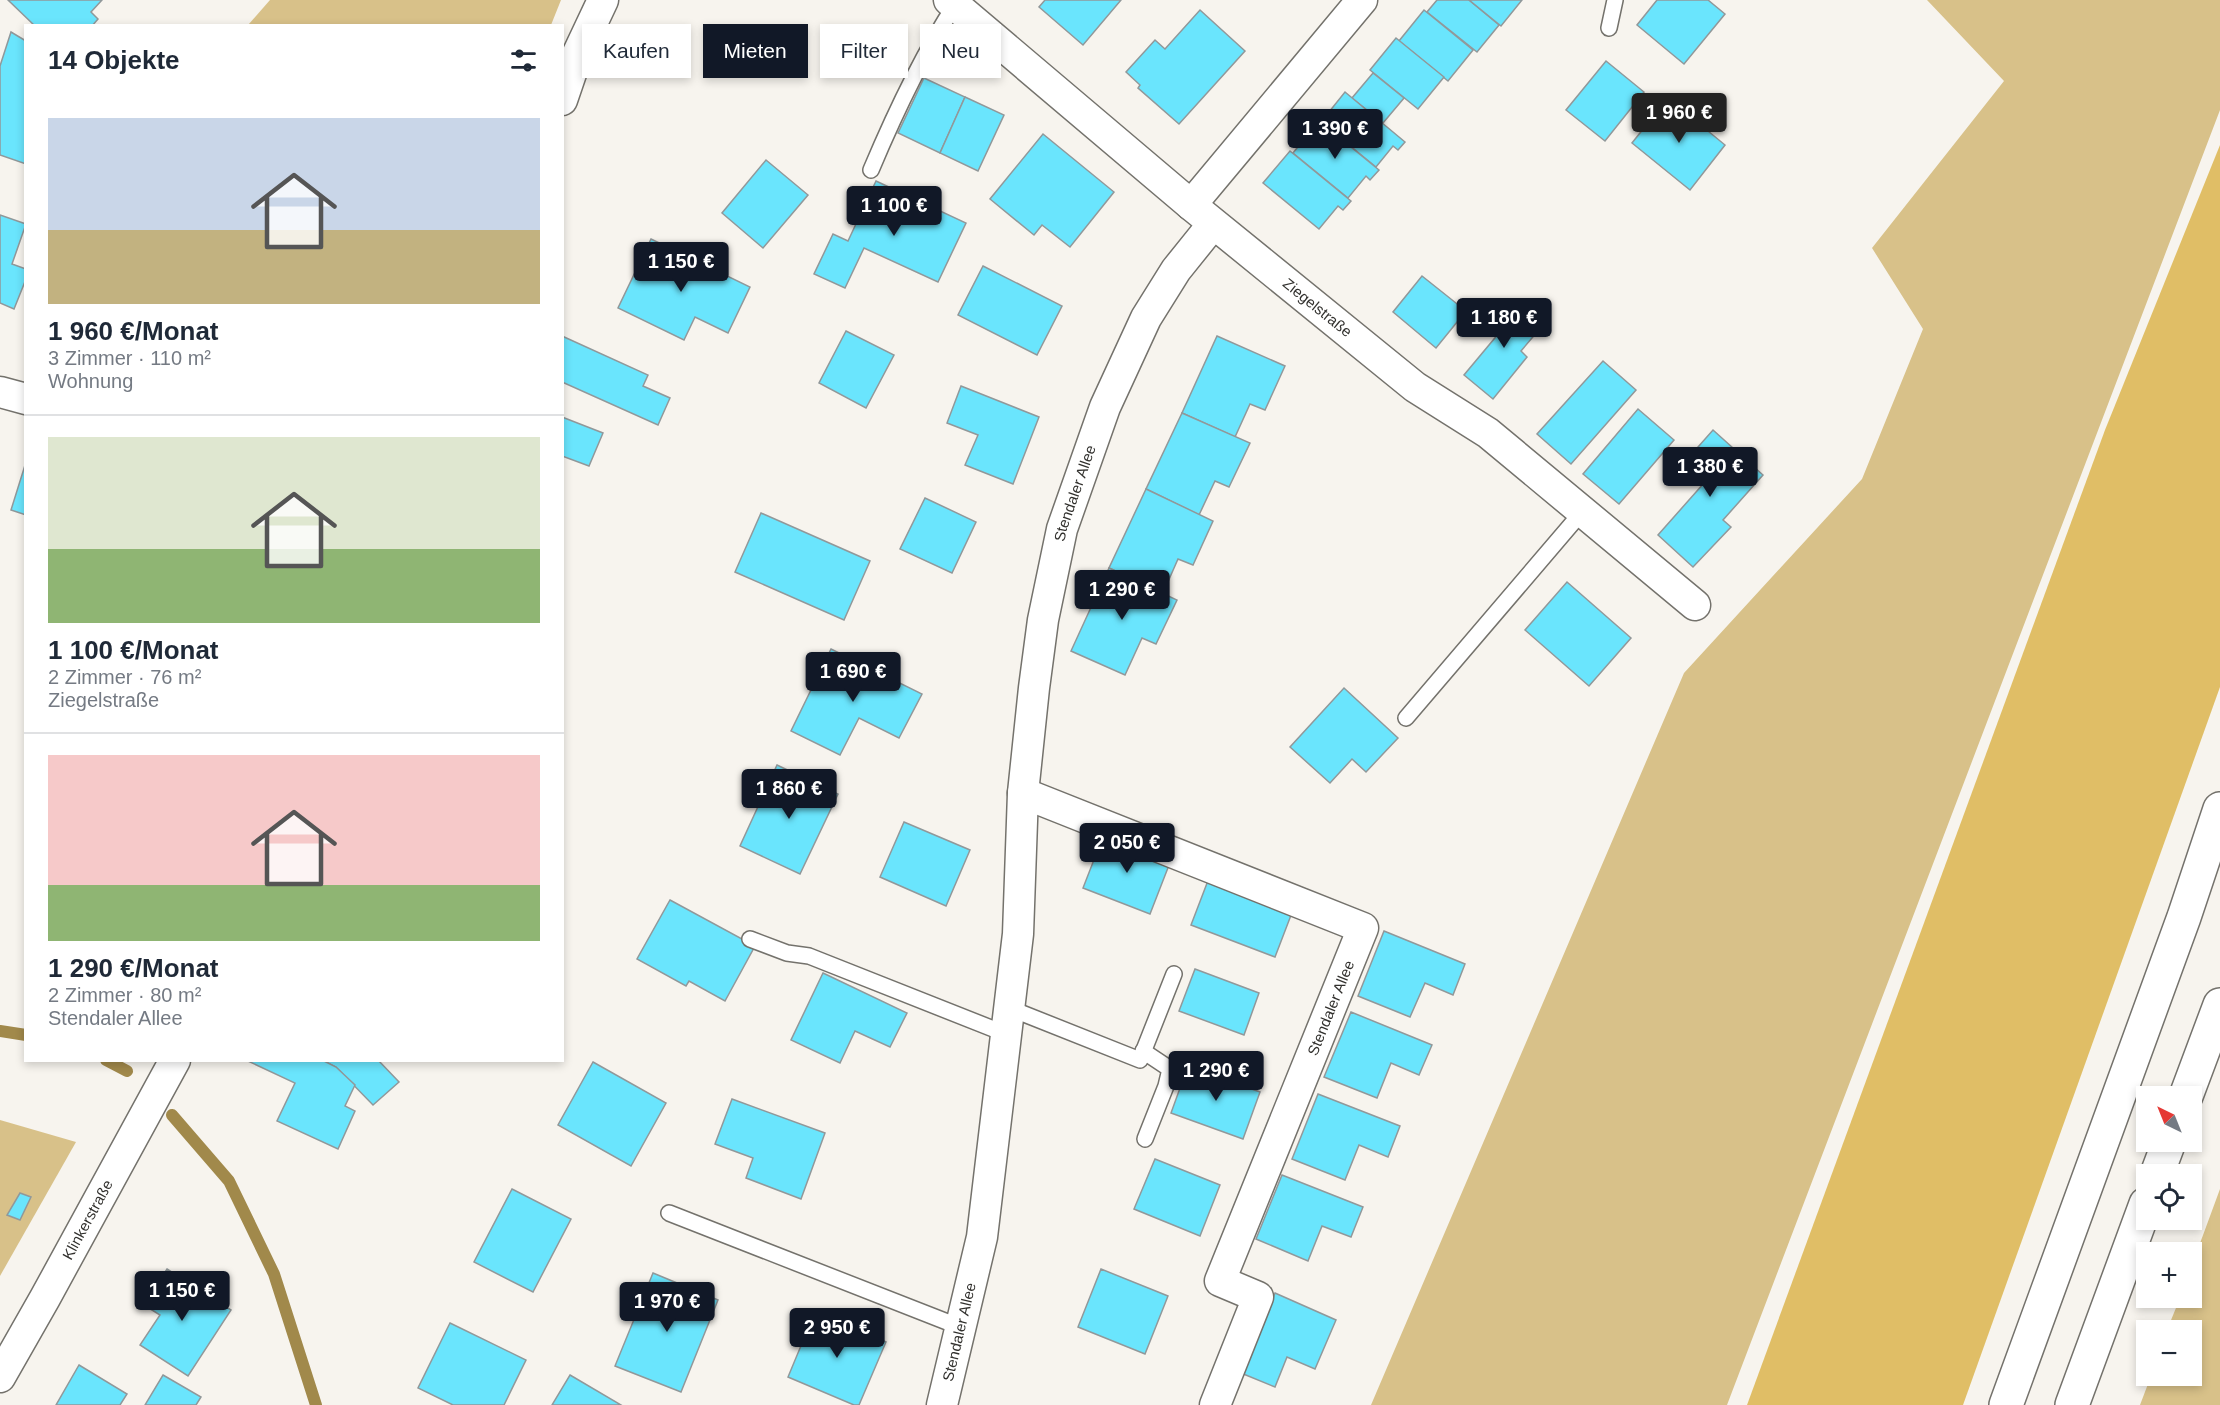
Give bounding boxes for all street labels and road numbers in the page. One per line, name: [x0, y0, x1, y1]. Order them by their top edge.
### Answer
street label: Ziegelstraße: [1280, 274, 1355, 340]
street label: Stendaler Allee: [1051, 443, 1099, 543]
street label: Stendaler Allee: [1304, 958, 1357, 1058]
street label: Klinkerstraße: [59, 1177, 116, 1262]
street label: Stendaler Allee: [939, 1281, 979, 1383]

